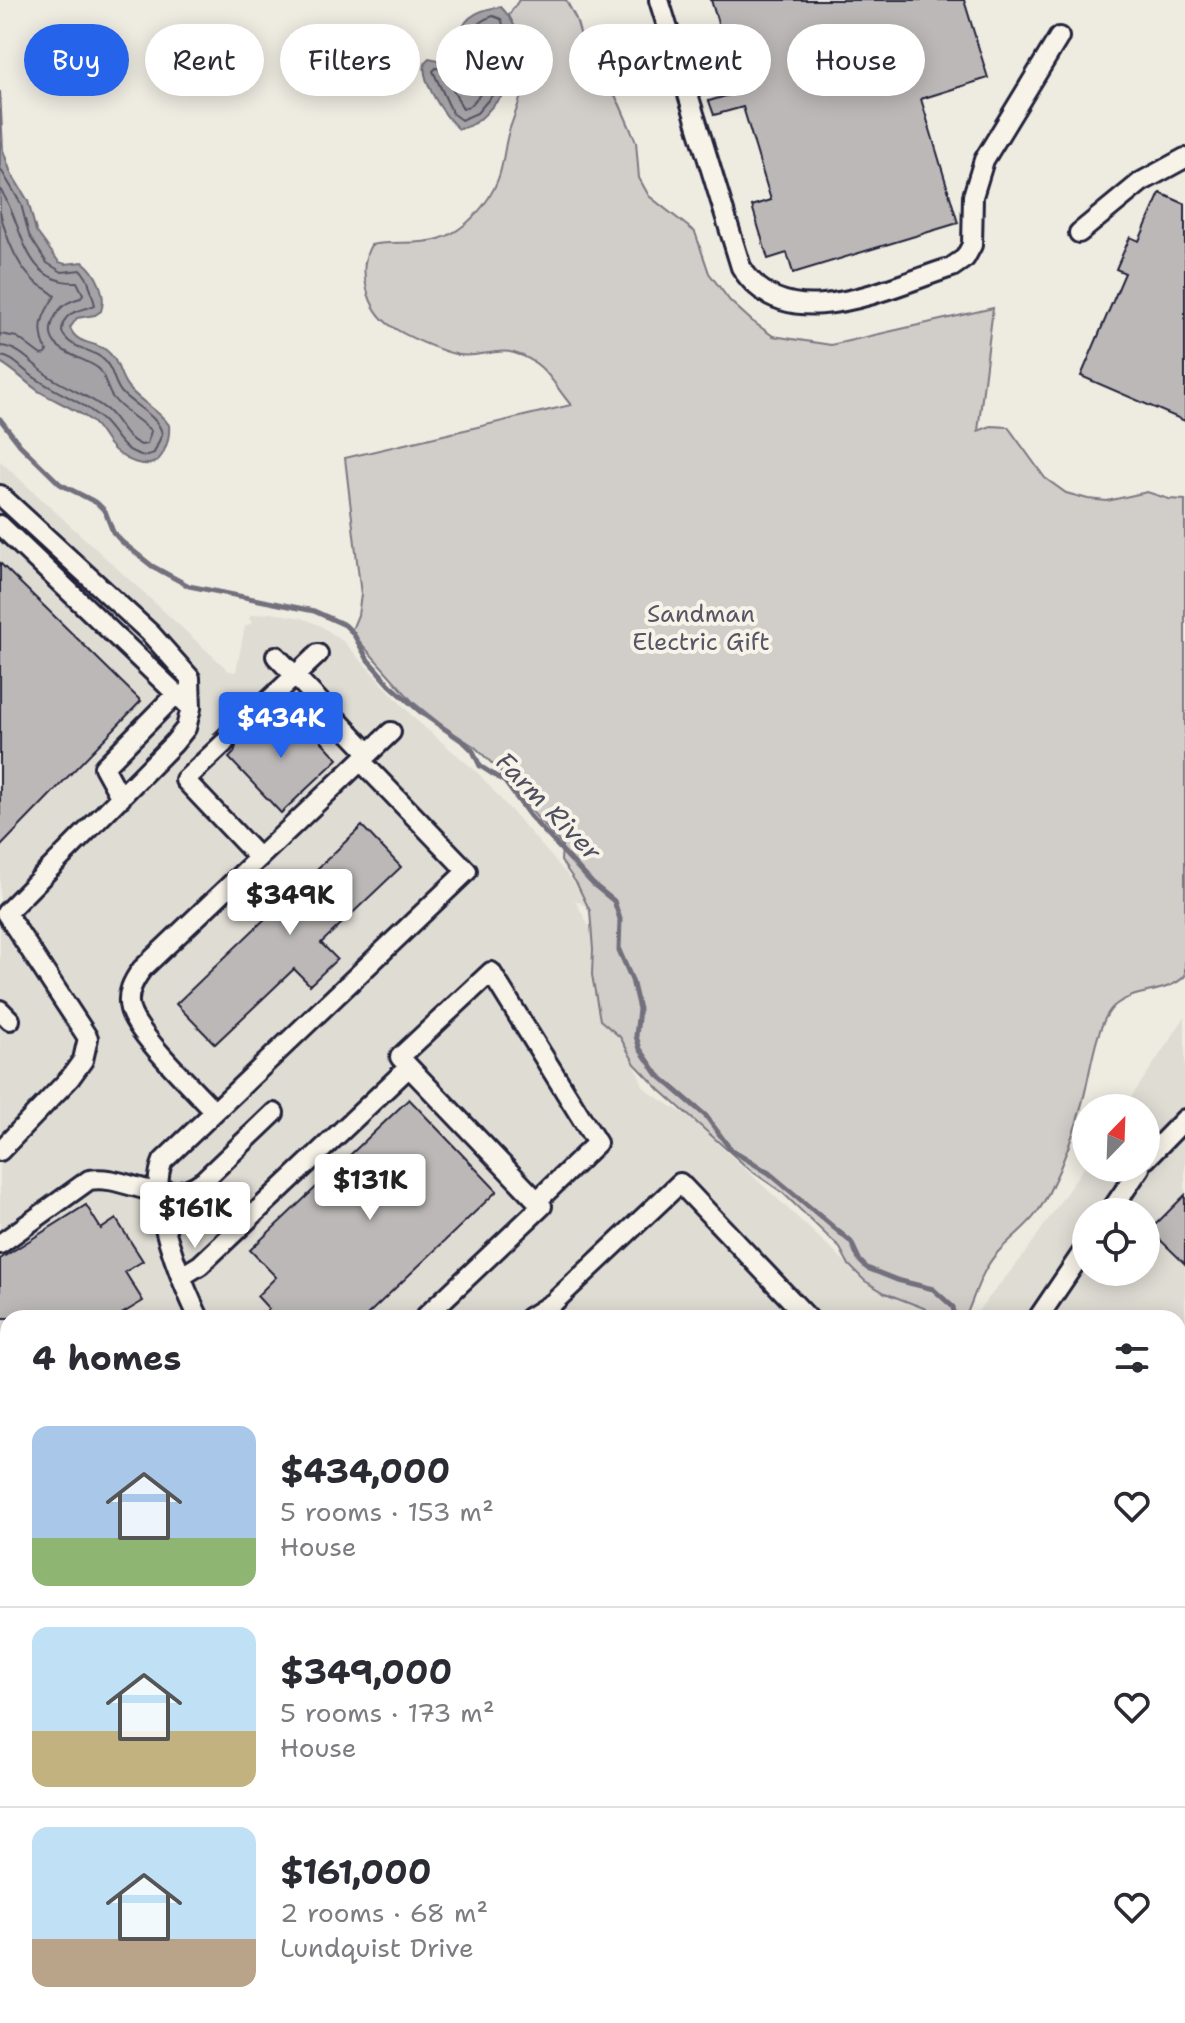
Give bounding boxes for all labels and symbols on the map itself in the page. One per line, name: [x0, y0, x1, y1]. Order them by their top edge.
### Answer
park label: Sandman Electric Gift: [632, 598, 770, 658]
pin: $434K: [225, 692, 337, 760]
water label: Farm River: [488, 744, 610, 869]
pin: $349K: [234, 869, 346, 937]
north arrow: [1072, 1094, 1160, 1182]
pin: $131K: [314, 1154, 426, 1222]
pin: $161K: [139, 1182, 251, 1250]

